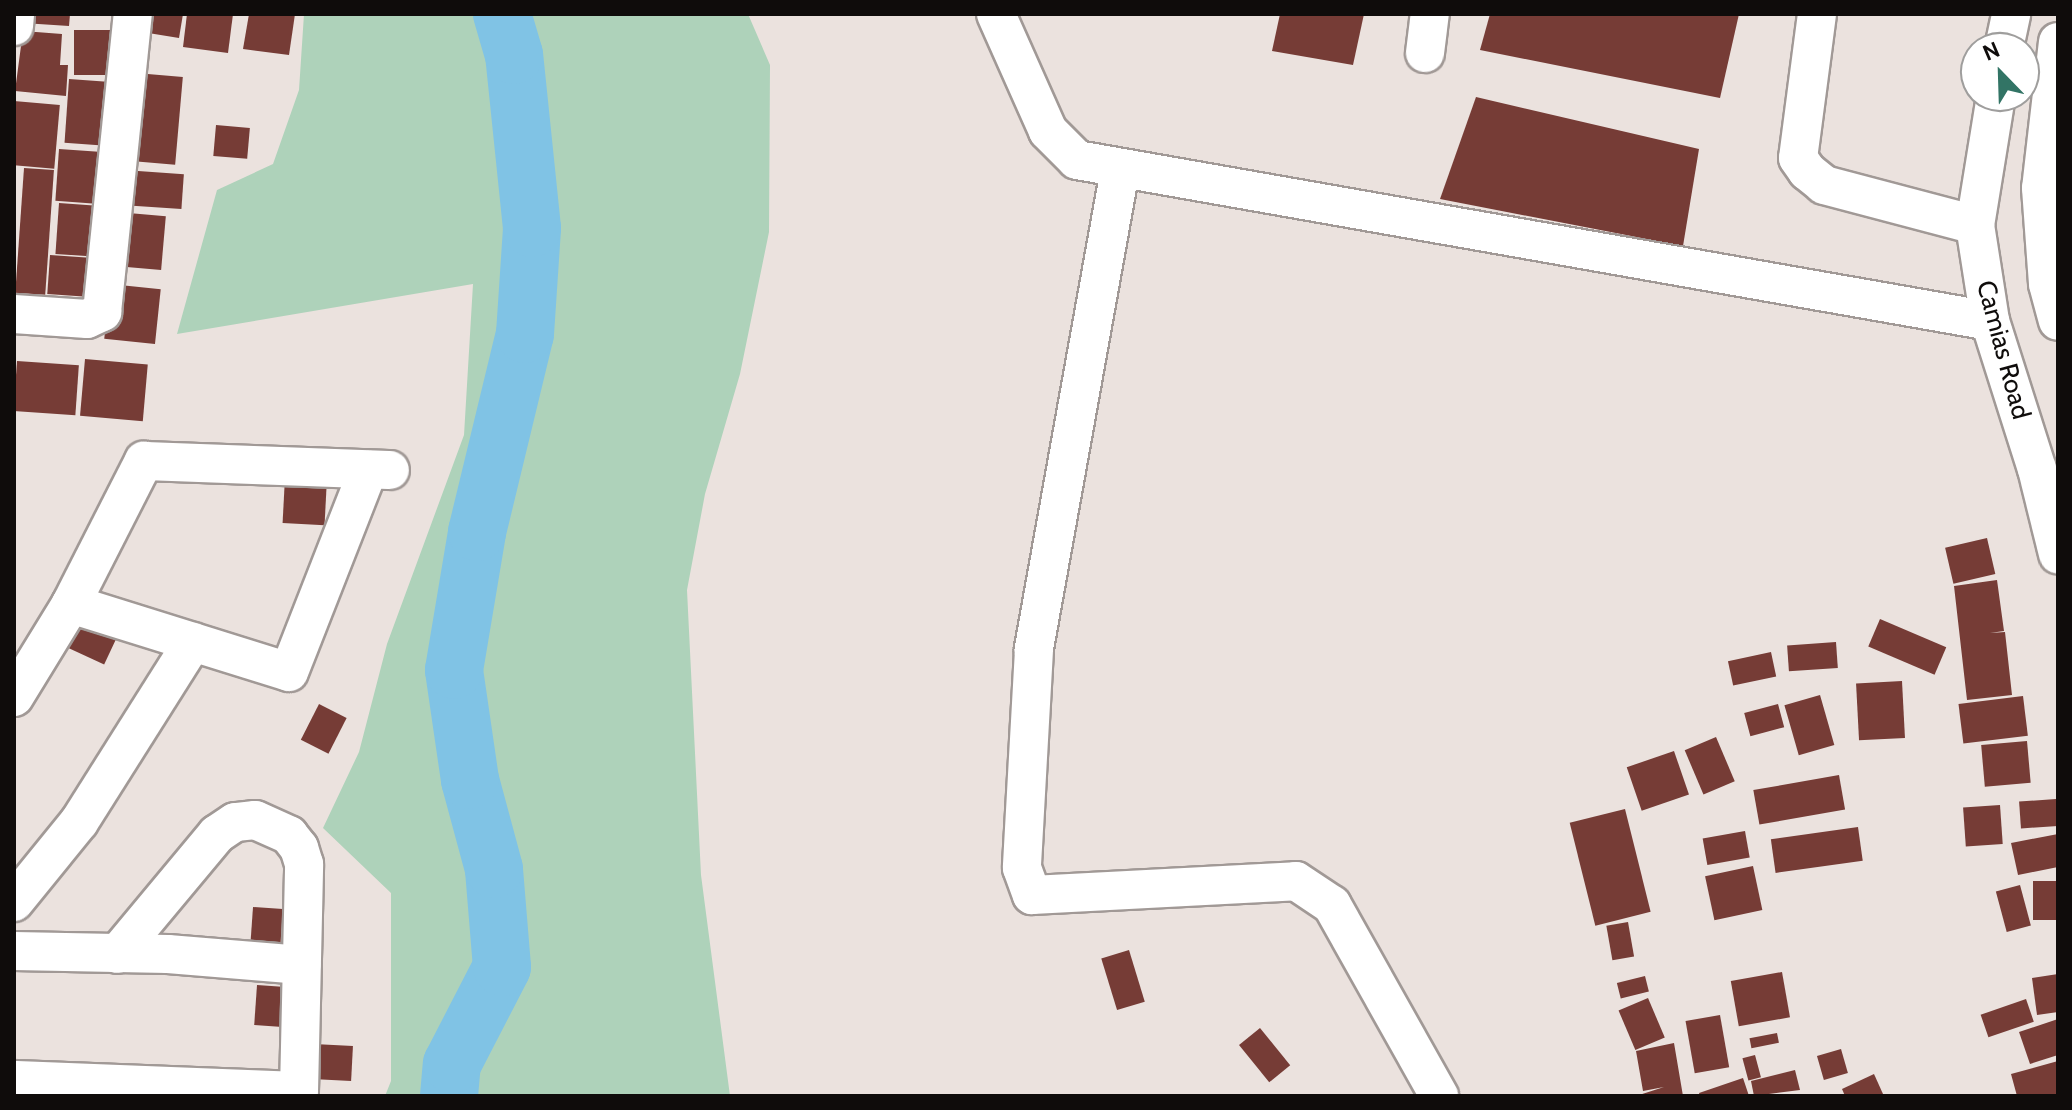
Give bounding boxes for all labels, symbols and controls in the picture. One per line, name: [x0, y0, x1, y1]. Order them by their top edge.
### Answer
north arrow: [1960, 32, 2040, 112]
text: N: [1979, 36, 2004, 67]
street label: Camias Road: [1970, 277, 2036, 423]

